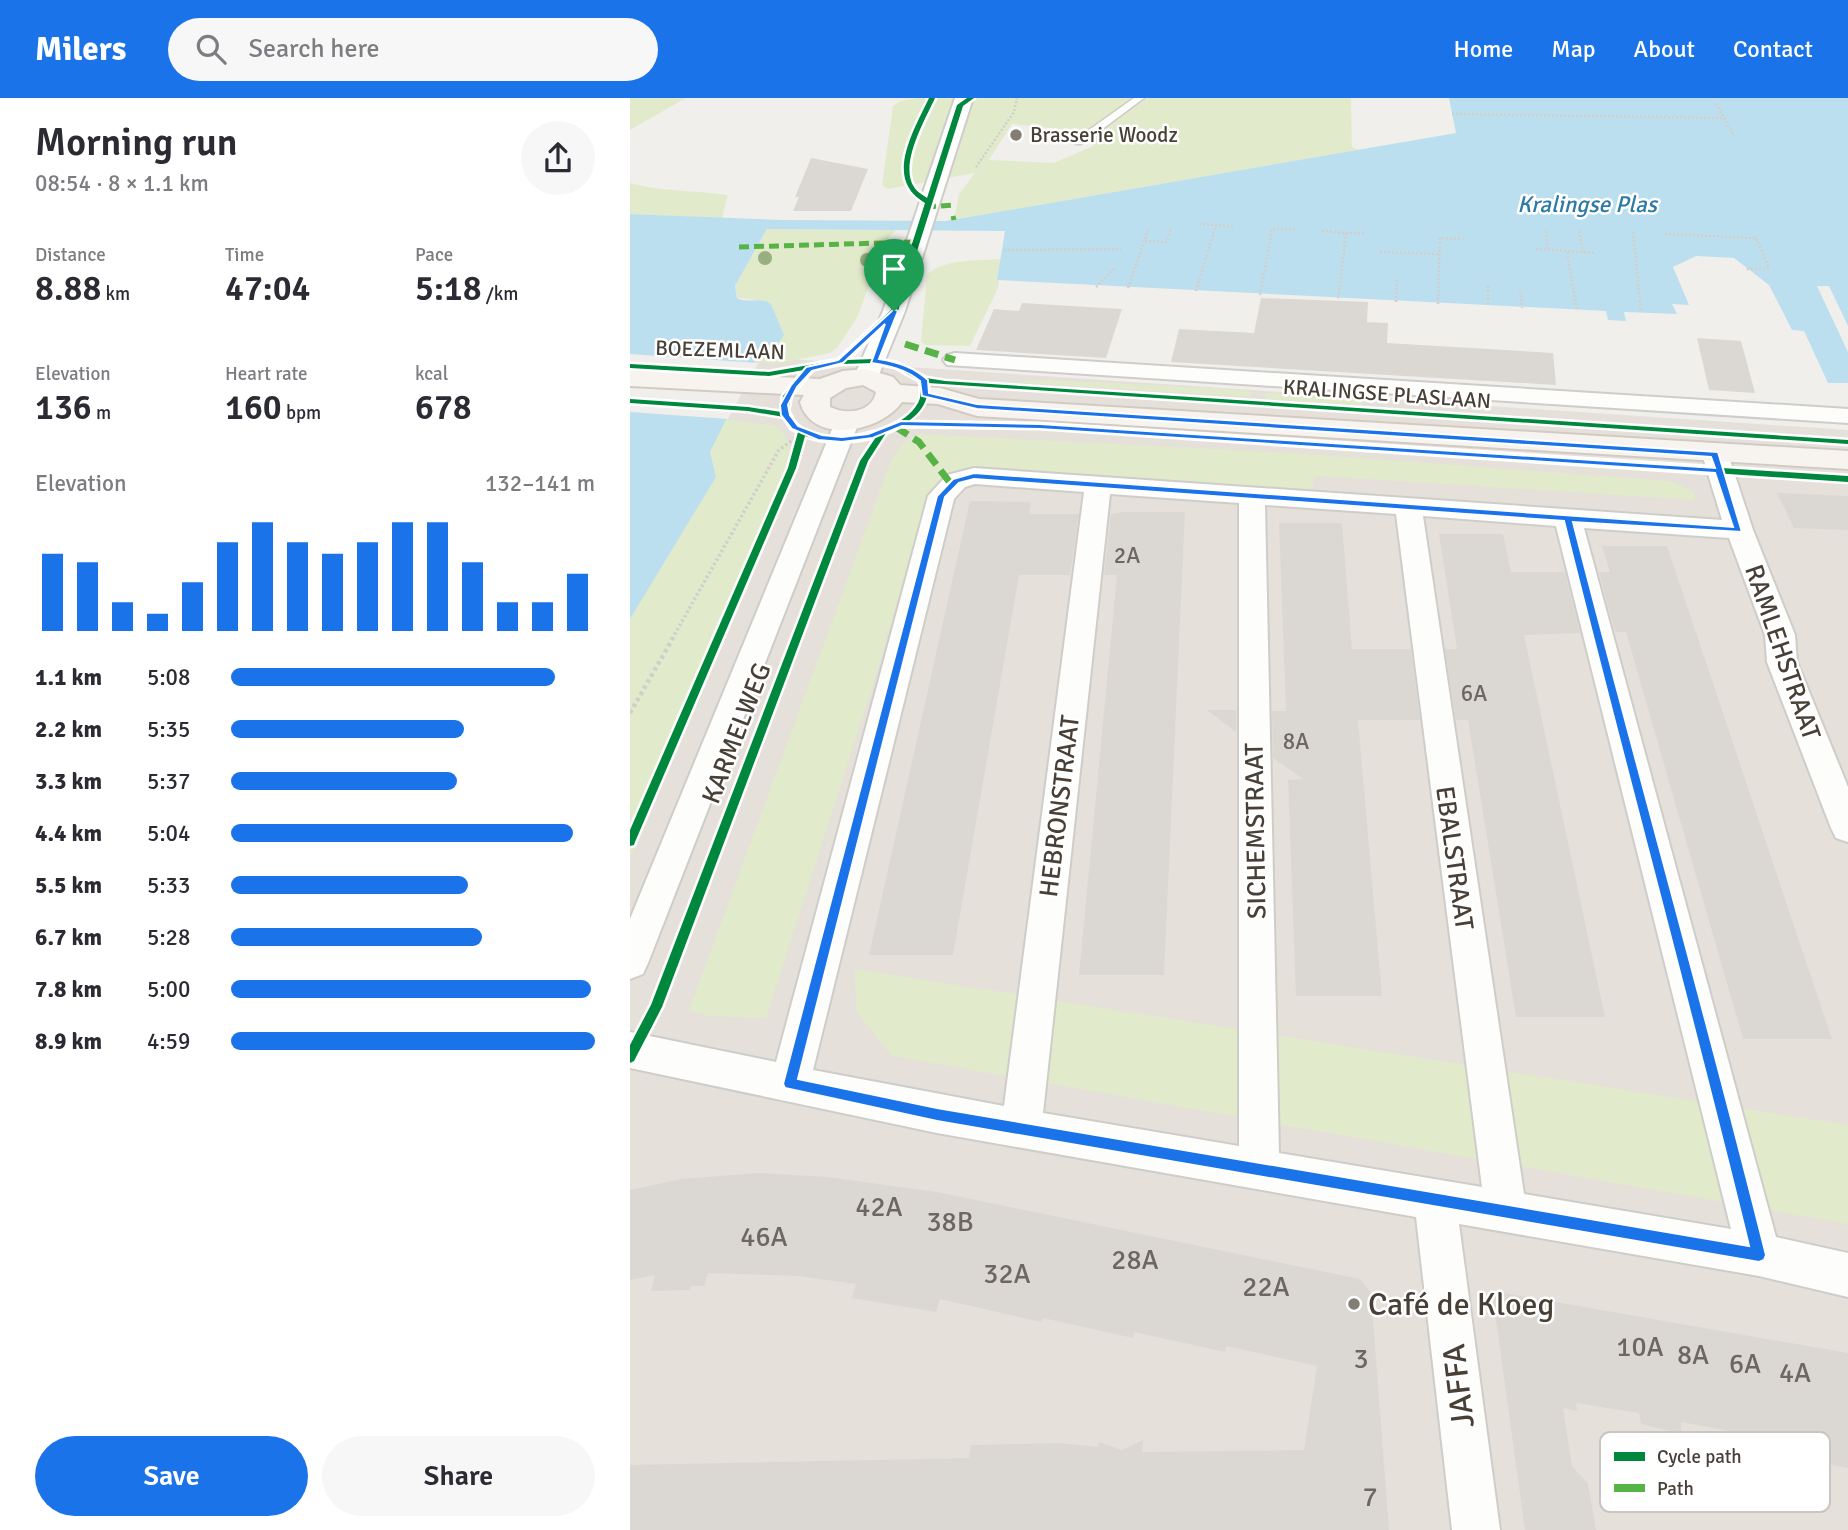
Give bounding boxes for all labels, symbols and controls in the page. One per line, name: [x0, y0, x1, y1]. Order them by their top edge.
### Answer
search box: [168, 18, 658, 81]
text: Milers: [35, 29, 126, 70]
icon: search: [192, 30, 230, 68]
text: Search here: [248, 33, 380, 65]
text: Home: [1453, 34, 1513, 64]
text: Map: [1551, 34, 1596, 64]
text: About: [1634, 34, 1695, 64]
text: Contact: [1733, 34, 1813, 64]
text: Morning run: [35, 119, 238, 166]
button: share: [521, 121, 595, 195]
place label: Brasserie Woodz: [1030, 122, 1178, 148]
marker: Brasserie Woodz: [1008, 127, 1024, 143]
text: 08:54 · 8 × 1.1 km: [35, 169, 209, 198]
water label: Kralingse Plas: [1517, 190, 1659, 219]
pin: [864, 239, 924, 311]
text: Distance: [35, 243, 106, 267]
text: Time: [225, 243, 264, 267]
text: Pace: [415, 243, 453, 267]
icon: arrive: [875, 250, 913, 288]
text: 8.88: [35, 267, 101, 310]
text: 47:04: [225, 267, 310, 310]
text: 5:18: [415, 267, 482, 310]
text: km: [101, 282, 130, 306]
text: /km: [482, 282, 518, 306]
street label: BOEZEMLAAN: [655, 335, 785, 365]
text: Elevation: [35, 362, 111, 386]
text: Heart rate: [225, 362, 307, 386]
text: kcal: [415, 362, 448, 386]
street label: KRALINGSE PLASLAAN: [1282, 374, 1492, 414]
text: 136: [35, 386, 92, 429]
text: 160: [225, 386, 282, 429]
text: 678: [415, 386, 472, 429]
text: m: [92, 401, 111, 425]
text: bpm: [282, 401, 321, 425]
text: Elevation: [35, 469, 127, 498]
text: 132–141 m: [485, 469, 595, 498]
house number: 2A: [1114, 541, 1140, 570]
street label: RAMLEHSTRAAT: [1737, 560, 1827, 744]
street label: KARMELWEG: [695, 658, 778, 808]
text: 1.1 km: [35, 663, 102, 692]
text: 5:08: [147, 663, 190, 692]
house number: 6A: [1461, 679, 1487, 708]
street label: HEBRONSTRAAT: [1033, 713, 1087, 899]
text: 2.2 km: [35, 715, 102, 744]
text: 5:35: [147, 715, 190, 744]
house number: 8A: [1283, 727, 1309, 756]
street label: SICHEMSTRAAT: [1238, 742, 1274, 919]
text: 3.3 km: [35, 767, 102, 796]
text: 5:37: [147, 767, 190, 796]
street label: EBALSTRAAT: [1428, 784, 1480, 932]
text: 4.4 km: [35, 819, 102, 848]
text: 5:04: [147, 819, 190, 848]
text: 5.5 km: [35, 871, 102, 900]
text: 5:33: [147, 871, 190, 900]
text: 6.7 km: [35, 923, 102, 952]
text: 5:28: [147, 923, 190, 952]
text: 7.8 km: [35, 975, 102, 1004]
text: 5:00: [147, 975, 190, 1004]
text: 8.9 km: [35, 1027, 102, 1056]
text: 4:59: [147, 1027, 190, 1056]
house number: 42A: [855, 1190, 903, 1224]
house number: 38B: [926, 1205, 974, 1239]
house number: 46A: [740, 1220, 788, 1254]
house number: 28A: [1111, 1243, 1159, 1277]
house number: 32A: [983, 1257, 1031, 1291]
house number: 22A: [1242, 1270, 1290, 1304]
place label: Café de Kloeg: [1368, 1285, 1555, 1324]
marker: Café de Kloeg: [1346, 1296, 1362, 1312]
house number: 10A: [1616, 1330, 1664, 1364]
house number: 8A: [1677, 1338, 1709, 1372]
house number: 3: [1353, 1342, 1369, 1376]
street label: JAFFA: [1434, 1342, 1483, 1430]
house number: 6A: [1729, 1347, 1761, 1381]
house number: 4A: [1779, 1356, 1811, 1390]
legend: [1600, 1432, 1830, 1512]
button: Save: [35, 1436, 308, 1516]
button: Share: [322, 1436, 595, 1516]
text: Cycle path: [1657, 1445, 1742, 1469]
text: Path: [1657, 1477, 1694, 1501]
house number: 7: [1362, 1480, 1378, 1514]

